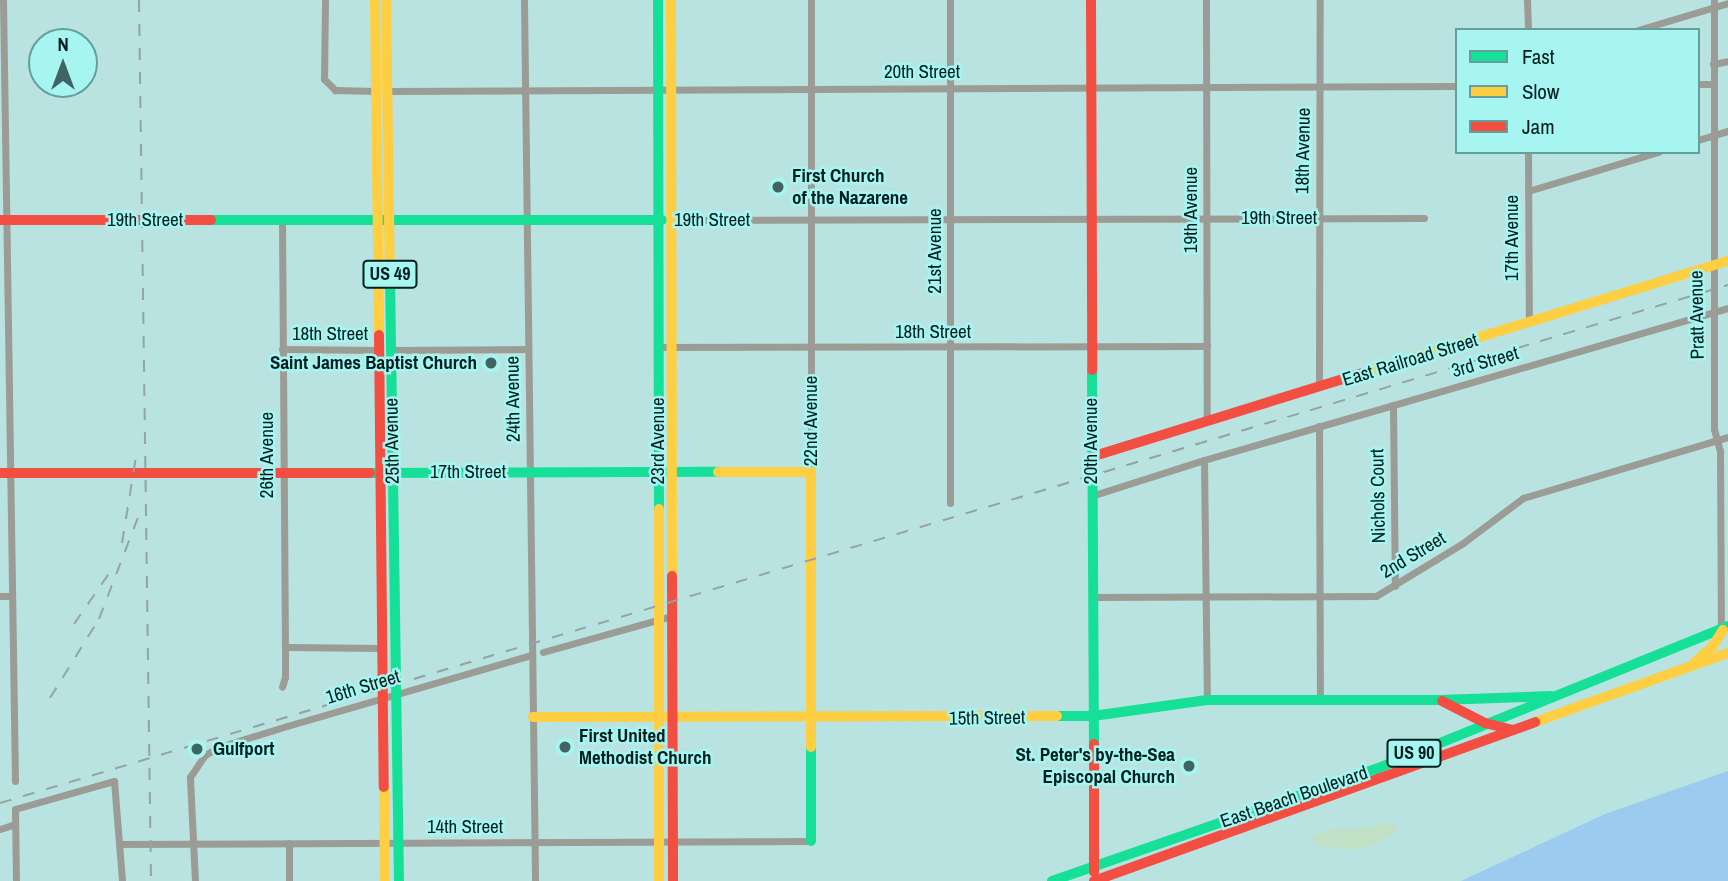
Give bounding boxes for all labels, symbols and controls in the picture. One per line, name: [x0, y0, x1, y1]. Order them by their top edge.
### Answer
north arrow: [28, 28, 98, 98]
legend: [1455, 28, 1700, 154]
text: N: [57, 31, 69, 57]
text: Fast: [1522, 42, 1555, 71]
street label: 20th Street: [884, 61, 960, 83]
text: Slow: [1522, 77, 1559, 106]
street label: 18th Avenue: [1291, 107, 1315, 195]
text: Jam: [1522, 112, 1555, 141]
place label: First Church of the Nazarene: [792, 165, 908, 209]
street label: 19th Avenue: [1180, 166, 1202, 254]
marker: First Church of the Nazarene: [770, 179, 786, 195]
street label: 17th Avenue: [1501, 194, 1523, 282]
street label: 19th Street: [1241, 207, 1317, 229]
street label: 21st Avenue: [924, 208, 946, 294]
street label: 19th Street: [107, 209, 183, 231]
street label: 19th Street: [674, 209, 750, 231]
road number: US 49: [362, 260, 418, 288]
street label: Pratt Avenue: [1685, 270, 1709, 360]
street label: 18th Street: [895, 321, 971, 343]
street label: 18th Street: [292, 323, 368, 345]
street label: East Railroad Street: [1340, 329, 1480, 391]
street label: 3rd Street: [1449, 342, 1521, 382]
place label: Saint James Baptist Church: [270, 352, 477, 374]
marker: Saint James Baptist Church: [483, 355, 499, 371]
street label: 24th Avenue: [501, 355, 525, 443]
street label: 22nd Avenue: [800, 375, 822, 467]
street label: 25th Avenue: [380, 397, 404, 485]
street label: 23rd Avenue: [647, 397, 669, 485]
street label: 20th Avenue: [1080, 397, 1102, 485]
street label: 26th Avenue: [256, 411, 278, 499]
street label: Nichols Court: [1366, 449, 1390, 543]
street label: 17th Street: [430, 461, 506, 483]
street label: 2nd Street: [1376, 527, 1450, 583]
street label: 16th Street: [323, 665, 403, 709]
street label: 15th Street: [949, 706, 1025, 730]
place label: First United Methodist Church: [579, 725, 711, 769]
place label: Gulfport: [213, 738, 274, 760]
road number: US 90: [1386, 738, 1442, 768]
marker: Gulfport: [187, 739, 207, 759]
marker: First United Methodist Church: [557, 739, 573, 755]
place label: St. Peter's by-the-Sea Episcopal Church: [1015, 744, 1175, 788]
marker: St. Peter's by-the-Sea Episcopal Church: [1181, 758, 1197, 774]
street label: East Beach Boulevard: [1217, 761, 1371, 833]
street label: 14th Street: [427, 816, 503, 838]

